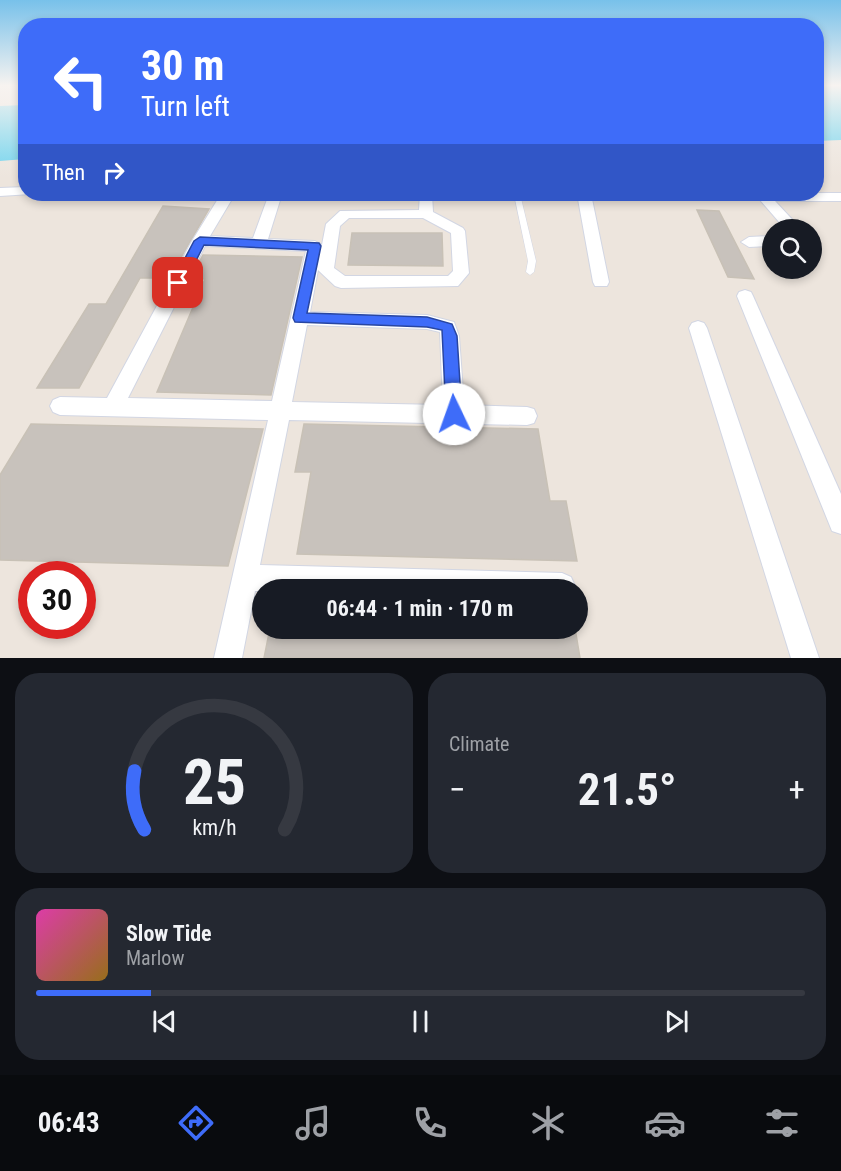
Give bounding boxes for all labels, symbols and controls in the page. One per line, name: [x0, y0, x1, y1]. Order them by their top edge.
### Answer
text: 30 m: [141, 41, 224, 90]
icon: left: [42, 42, 120, 120]
text: Turn left: [141, 91, 230, 123]
icon: right: [97, 156, 130, 189]
text: Then: [42, 160, 85, 185]
map controls: [762, 219, 822, 279]
button: search: [762, 219, 822, 279]
pin: [152, 257, 203, 308]
icon: arrive: [161, 266, 194, 299]
position arrow: [422, 382, 486, 446]
speed limit sign: 30: [18, 561, 96, 639]
text: 06:44 · 1 min · 170 m: [327, 596, 513, 621]
text: Climate: [449, 732, 509, 756]
text: 25: [182, 746, 246, 819]
text: 21.5°: [578, 763, 676, 816]
text: −: [449, 770, 466, 809]
text: +: [789, 770, 805, 809]
text: km/h: [192, 815, 236, 840]
text: Slow Tide: [126, 921, 212, 946]
text: Marlow: [126, 946, 184, 970]
icon: previous: [148, 1005, 181, 1038]
icon: pause: [404, 1005, 437, 1038]
icon: next: [660, 1005, 693, 1038]
icon: directions: [175, 1102, 217, 1144]
icon: music: [292, 1102, 334, 1144]
icon: phone: [409, 1102, 451, 1144]
icon: climate: [527, 1102, 569, 1144]
icon: car: [644, 1102, 686, 1144]
icon: filters: [761, 1102, 803, 1144]
text: 06:43: [38, 1107, 100, 1139]

